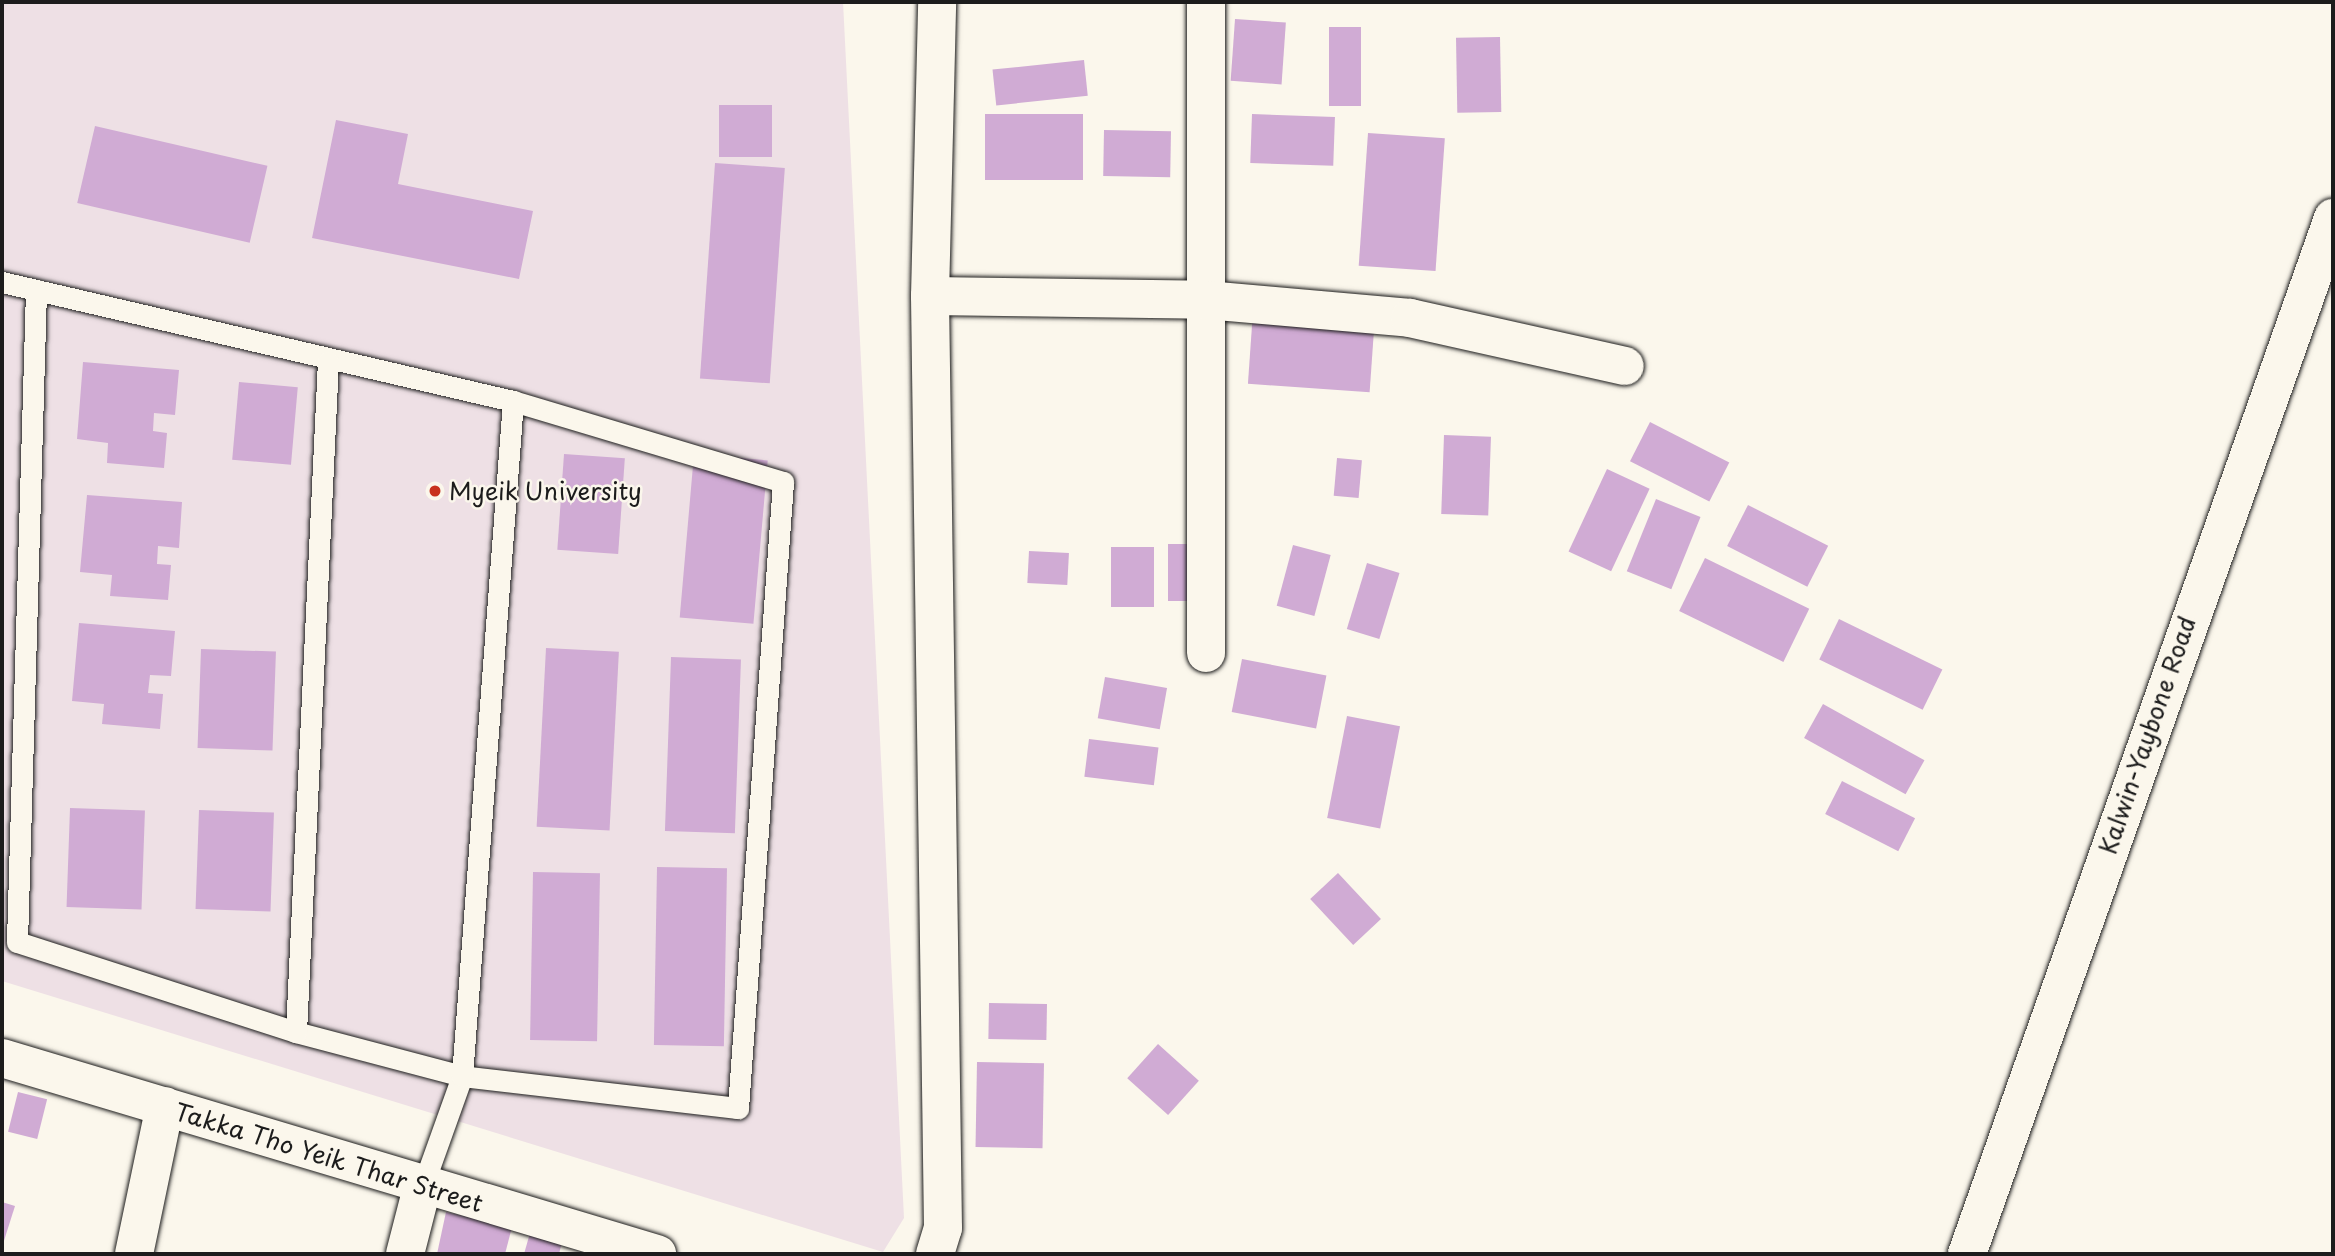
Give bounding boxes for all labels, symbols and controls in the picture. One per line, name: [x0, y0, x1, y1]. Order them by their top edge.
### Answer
place label: Myeik University: [449, 477, 642, 505]
marker: Myeik University: [427, 483, 443, 499]
street label: Kalwin-Yaybone Road: [2093, 613, 2201, 857]
street label: Takka Tho Yeik Thar Street: [171, 1096, 487, 1218]

